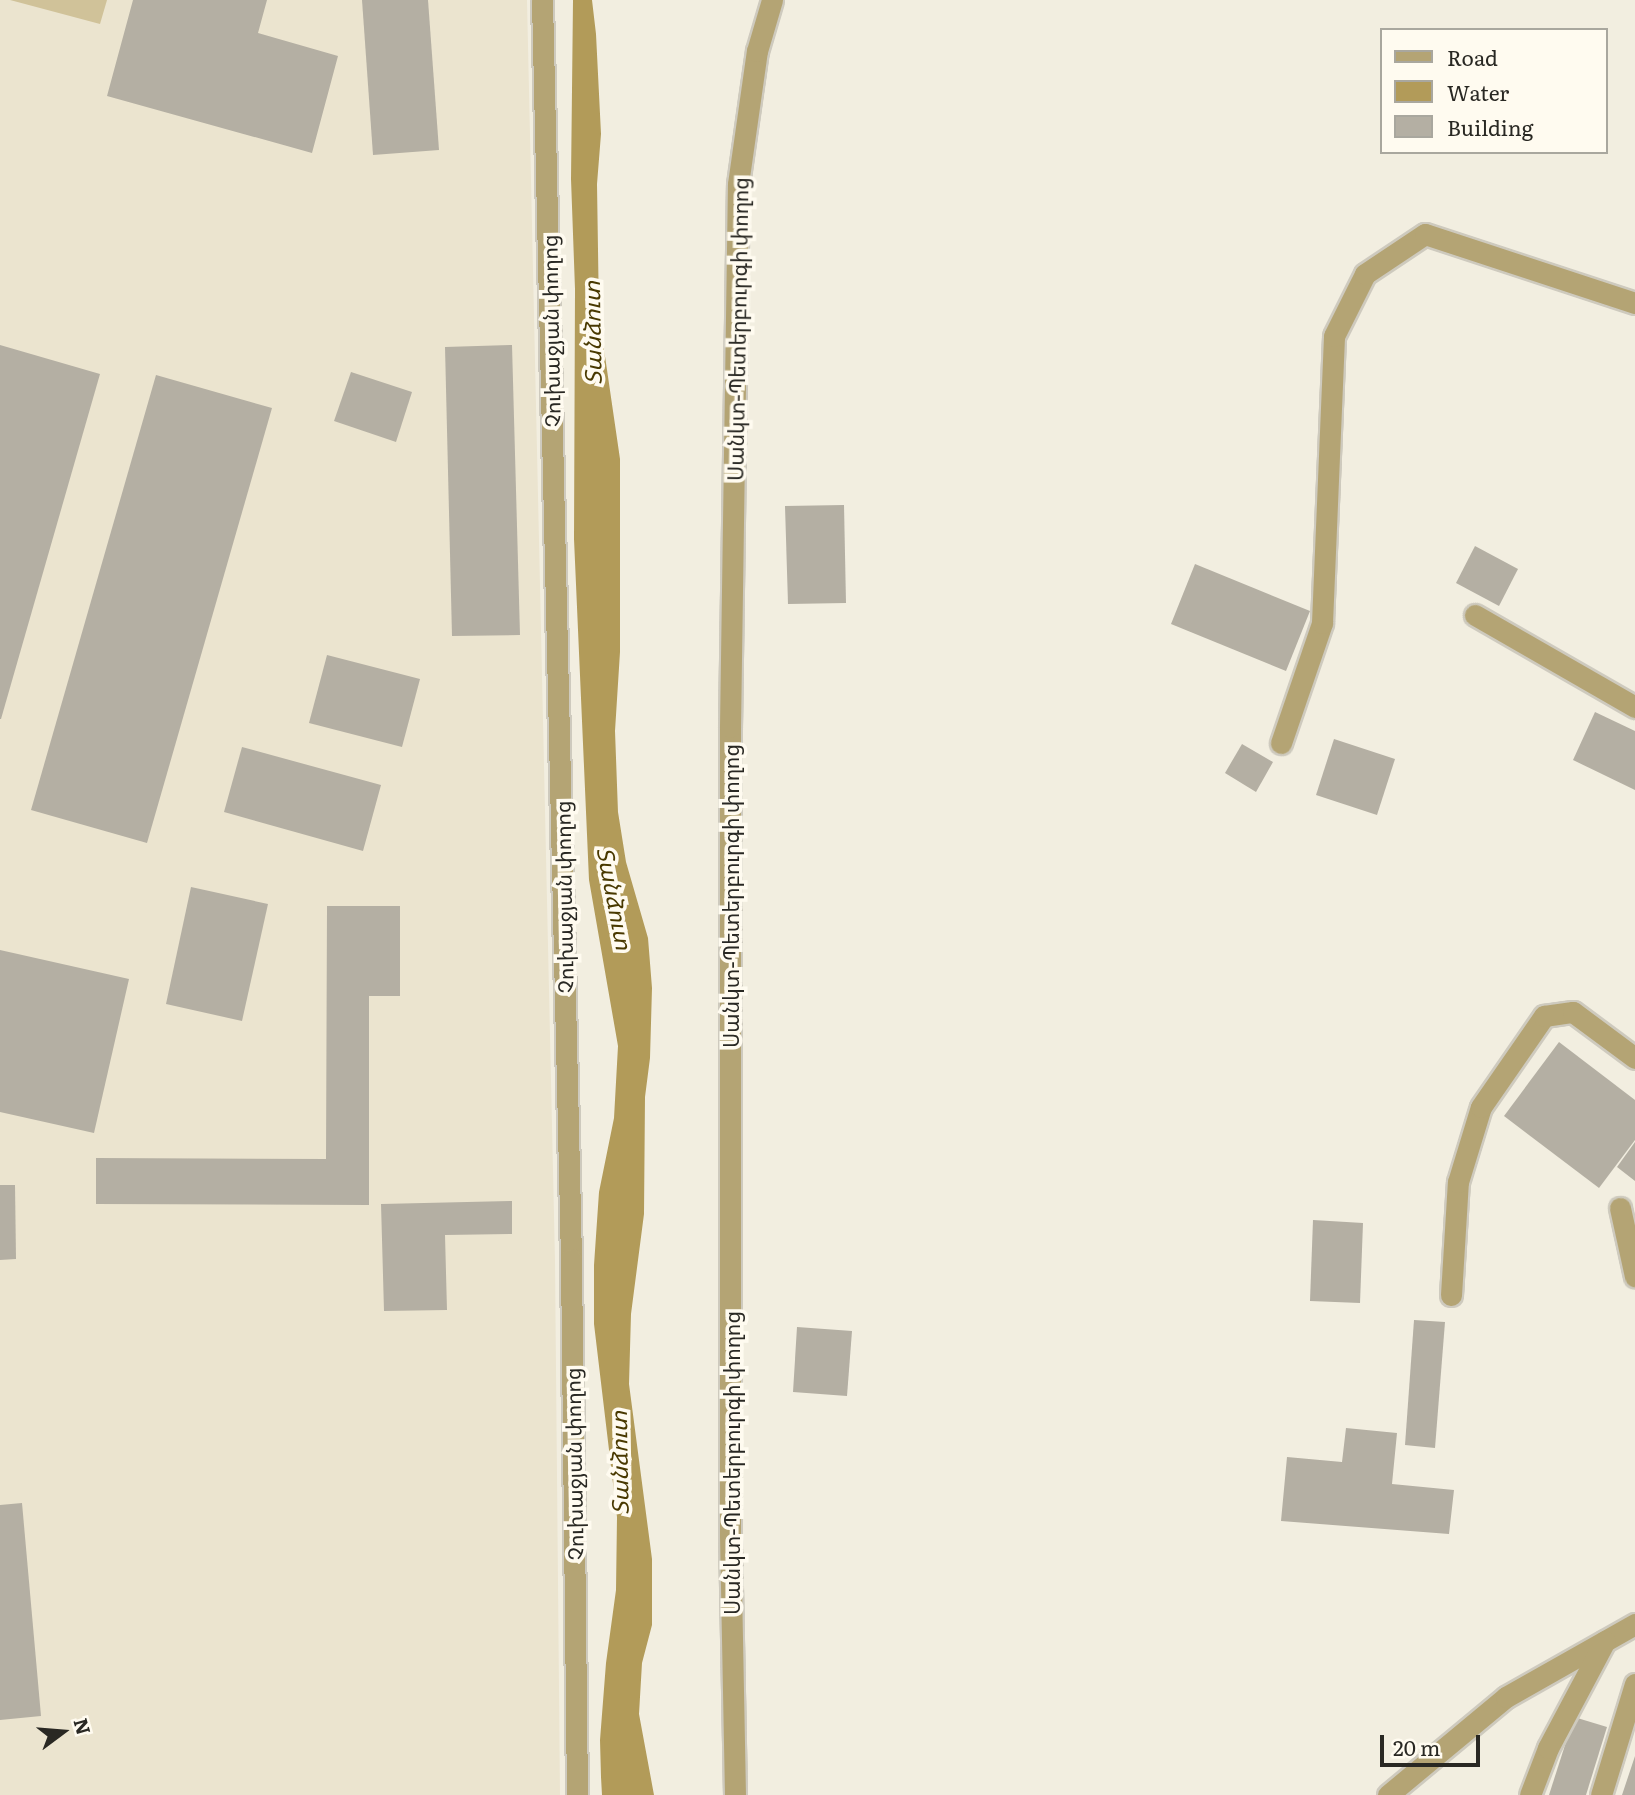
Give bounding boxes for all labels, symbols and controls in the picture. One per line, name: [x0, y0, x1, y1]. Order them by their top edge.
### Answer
legend: [1380, 28, 1607, 154]
text: Road: [1447, 41, 1498, 72]
text: Water: [1447, 76, 1509, 107]
text: Building: [1447, 111, 1533, 142]
street label: Սանկտ-Պետերբուրգի փողոց: [722, 177, 752, 481]
street label: Չուխաջյան փողոց: [536, 234, 564, 428]
water label: Տանձուտ: [576, 281, 606, 385]
street label: Սանկտ-Պետերբուրգի փողոց: [717, 744, 743, 1048]
street label: Չուխաջյան փողոց: [549, 800, 577, 994]
water label: Տանձուտ: [593, 844, 639, 952]
street label: Սանկտ-Պետերբուրգի փողոց: [718, 1311, 744, 1615]
street label: Չուխաջյան փողոց: [559, 1367, 587, 1561]
water label: Տանձուտ: [603, 1411, 633, 1515]
north arrow: [28, 1697, 98, 1767]
text: N: [68, 1715, 99, 1738]
scale bar: [1383, 1722, 1483, 1766]
text: 20 m: [1393, 1731, 1440, 1762]

